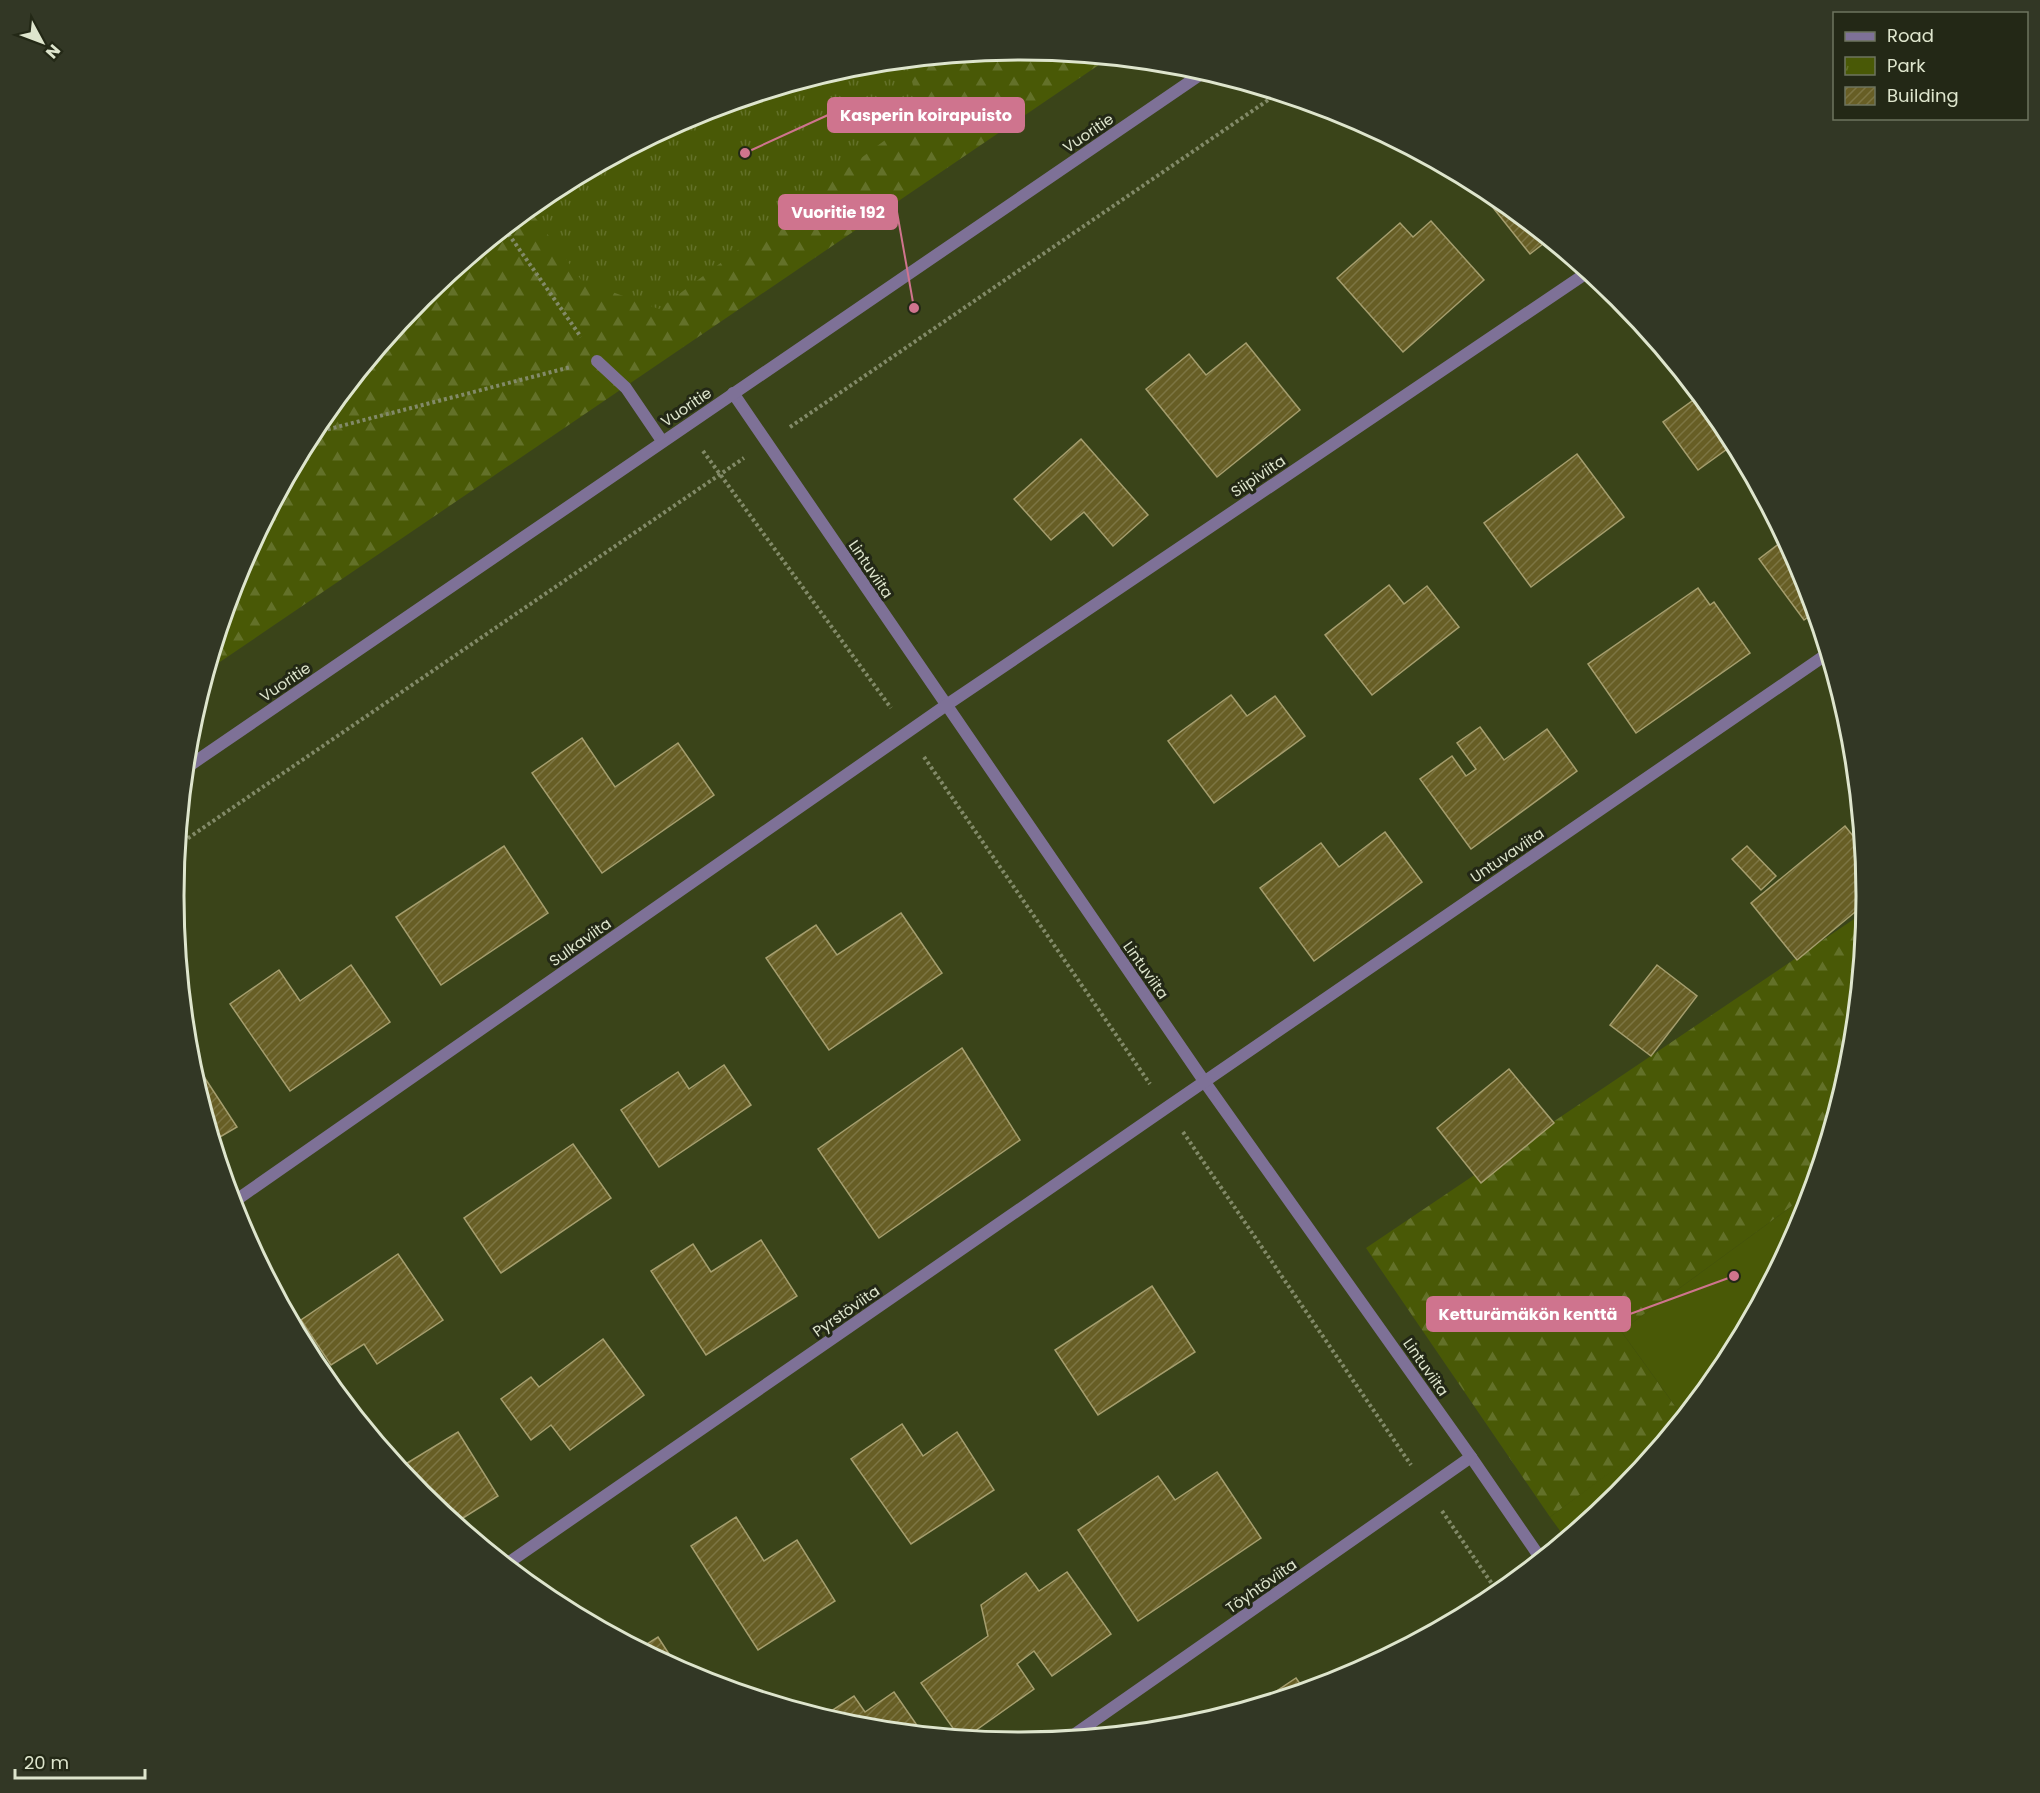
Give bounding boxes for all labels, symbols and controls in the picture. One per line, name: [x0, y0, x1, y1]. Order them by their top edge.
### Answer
north arrow: [12, 12, 72, 72]
legend: [1833, 12, 2028, 120]
text: Road: [1887, 23, 1934, 48]
text: N: [40, 39, 66, 64]
text: Park: [1887, 53, 1926, 78]
text: Building: [1887, 83, 1959, 108]
callout: Kasperin koirapuisto: [828, 98, 1024, 132]
text: Kasperin koirapuisto: [840, 104, 1012, 127]
street label: Vuoritie: [1058, 108, 1118, 158]
callout: Vuoritie 192: [779, 195, 897, 229]
text: Vuoritie 192: [791, 201, 885, 224]
street label: Vuoritie: [656, 382, 716, 432]
street label: Siipiviita: [1227, 450, 1289, 502]
street label: Lintuviita: [844, 536, 898, 602]
street label: Vuoritie: [255, 657, 315, 707]
street label: Untuvaviita: [1466, 823, 1548, 887]
street label: Sulkaviita: [545, 913, 615, 971]
street label: Lintuviita: [1118, 937, 1174, 1003]
street label: Pyrstöviita: [808, 1280, 884, 1342]
callout: Ketturämäkön kenttä: [1427, 1297, 1630, 1331]
text: Ketturämäkön kenttä: [1439, 1303, 1617, 1326]
street label: Lintuviita: [1398, 1334, 1454, 1400]
street label: Töyhtöviita: [1221, 1554, 1301, 1618]
scale bar: [15, 1742, 146, 1780]
text: 20 m: [24, 1750, 69, 1775]

